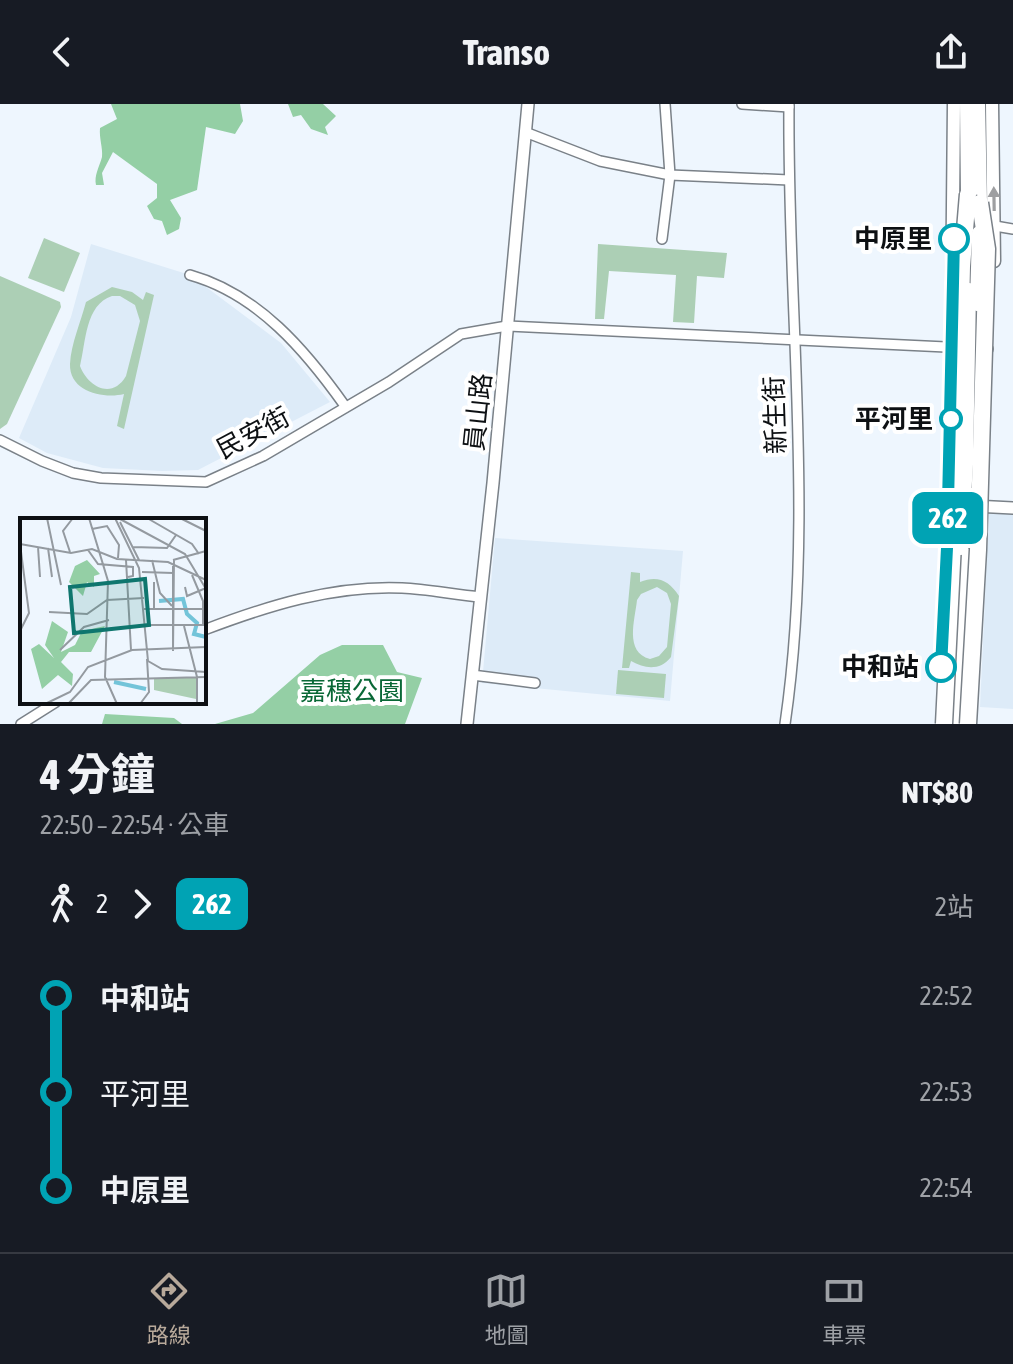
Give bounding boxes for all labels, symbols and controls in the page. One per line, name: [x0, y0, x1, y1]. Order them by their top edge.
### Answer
icon: back: [40, 30, 84, 74]
icon: share: [929, 30, 973, 74]
text: Transo: [463, 31, 550, 73]
one-way arrow: [988, 185, 1001, 211]
place label: 中原里: [854, 224, 932, 254]
marker: 中原里: [939, 224, 969, 254]
street label: 員山路: [459, 372, 497, 452]
street label: 新生街: [759, 375, 791, 455]
street label: 民安街: [212, 401, 294, 465]
place label: 平河里: [855, 404, 933, 434]
marker: 平河里: [940, 408, 962, 430]
line badge: 262: [902, 492, 994, 544]
text: 262: [928, 502, 968, 534]
inset map: [20, 518, 206, 704]
place label: 中和站: [841, 652, 919, 682]
marker: 中和站: [926, 652, 956, 682]
park label: 嘉穗公園: [300, 676, 404, 706]
text: 4 分鐘: [40, 749, 155, 799]
text: NT$80: [901, 775, 973, 809]
text: 22:50 – 22:54 · 公車: [40, 810, 229, 840]
icon: walk: [40, 882, 84, 926]
icon: forward: [120, 882, 164, 926]
text: 262: [192, 888, 232, 920]
text: 2: [96, 889, 108, 919]
text: 2站: [935, 892, 973, 922]
text: 中和站: [100, 981, 190, 1015]
text: 22:52: [919, 981, 973, 1011]
text: 平河里: [100, 1077, 190, 1111]
text: 22:53: [919, 1077, 973, 1107]
text: 中原里: [100, 1173, 190, 1207]
text: 22:54: [919, 1173, 973, 1203]
tab: 路線: [147, 1269, 191, 1349]
tab: 地圖: [484, 1269, 528, 1349]
tab: 車票: [822, 1269, 866, 1349]

